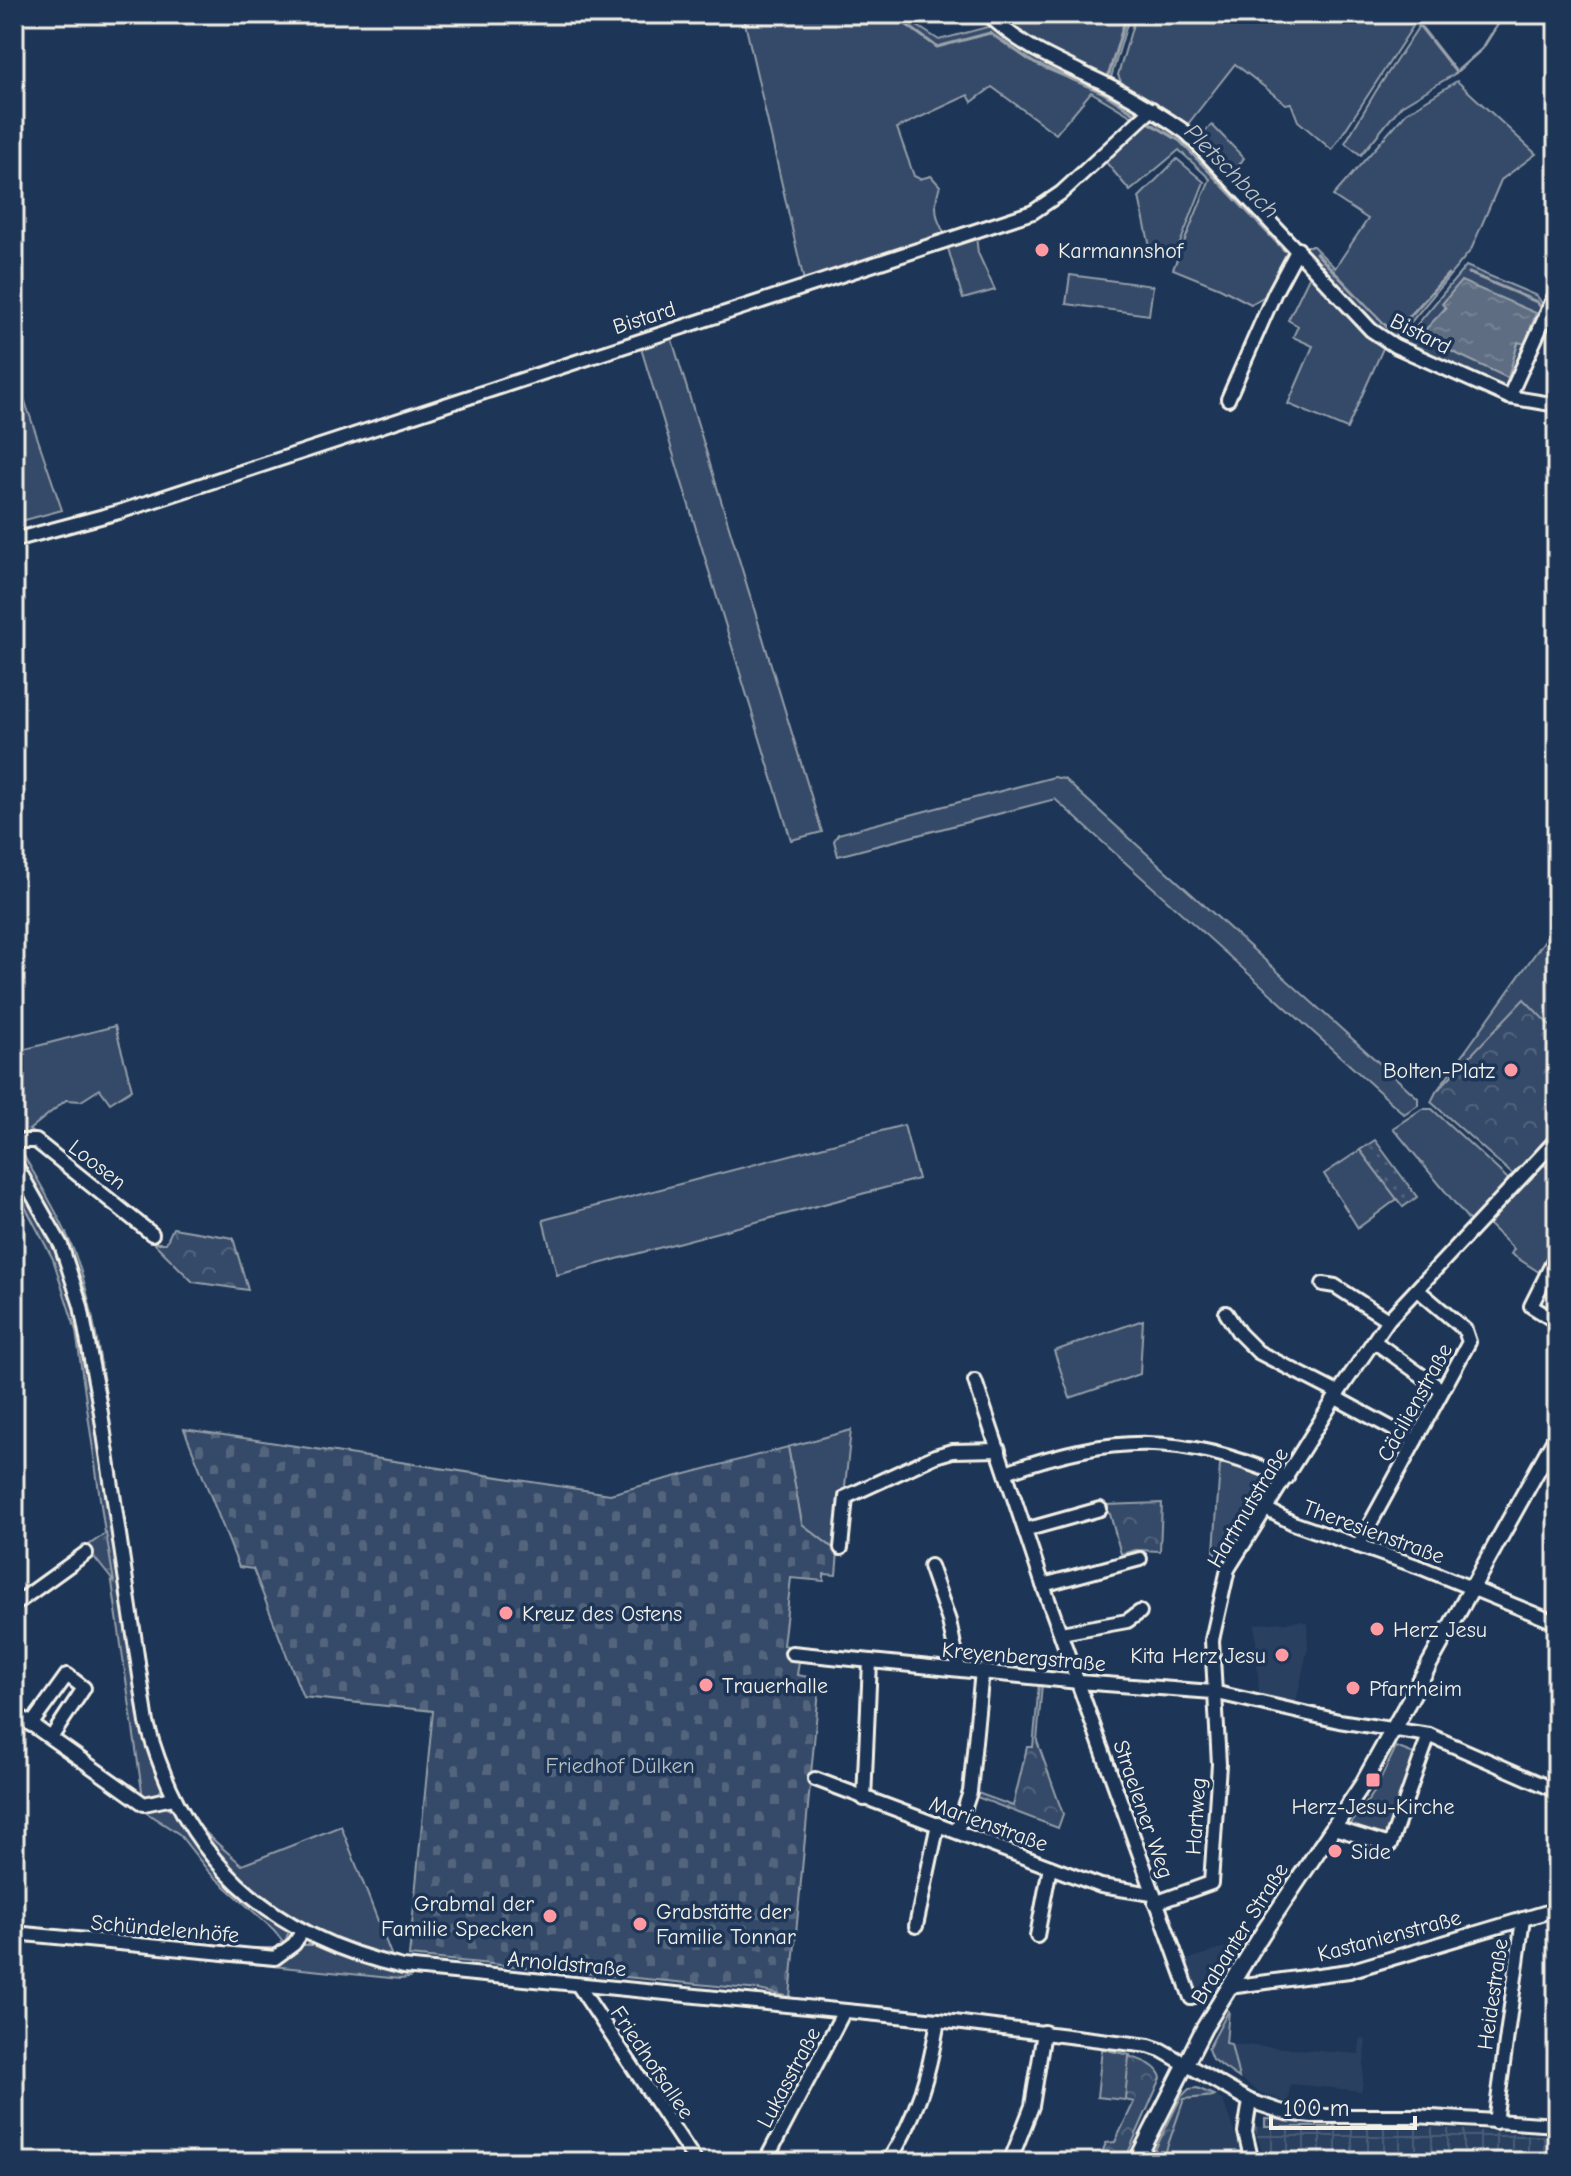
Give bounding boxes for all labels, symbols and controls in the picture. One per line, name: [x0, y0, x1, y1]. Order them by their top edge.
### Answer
water label: Pletschbach: [1179, 118, 1285, 224]
place label: Karmannshof: [1058, 238, 1185, 264]
marker: Karmannshof: [1033, 241, 1051, 259]
street label: Bistard: [610, 296, 679, 340]
street label: Bistard: [1386, 308, 1455, 360]
place label: Bolten-Platz: [1383, 1058, 1495, 1084]
marker: Bolten-Platz: [1502, 1061, 1520, 1079]
street label: Loosen: [63, 1134, 131, 1195]
street label: Cäcilienstraße: [1372, 1339, 1458, 1466]
street label: Hartmutstraße: [1202, 1443, 1294, 1572]
street label: Theresienstraße: [1299, 1494, 1448, 1570]
place label: Kreuz des Ostens: [522, 1601, 682, 1627]
marker: Kreuz des Ostens: [497, 1604, 515, 1622]
place label: Herz Jesu: [1393, 1617, 1487, 1643]
marker: Herz Jesu: [1368, 1620, 1386, 1638]
street label: Kreyenbergstraße: [941, 1637, 1107, 1677]
place label: Kita Herz Jesu: [1130, 1643, 1266, 1669]
marker: Kita Herz Jesu: [1273, 1646, 1291, 1664]
place label: Trauerhalle: [722, 1673, 828, 1699]
marker: Trauerhalle: [697, 1676, 715, 1694]
place label: Pfarrheim: [1369, 1676, 1462, 1702]
marker: Pfarrheim: [1344, 1679, 1362, 1697]
street label: Straelener Weg: [1107, 1737, 1179, 1882]
park label: Friedhof Dülken: [545, 1753, 695, 1779]
marker: Herz-Jesu-Kirche: [1364, 1771, 1382, 1789]
street label: Hartweg: [1180, 1776, 1212, 1856]
street label: Marienstraße: [926, 1790, 1052, 1857]
place label: Herz-Jesu-Kirche: [1291, 1794, 1455, 1820]
place label: Side: [1351, 1839, 1391, 1865]
marker: Side: [1326, 1842, 1344, 1860]
street label: Brabanter Straße: [1186, 1858, 1294, 2009]
place label: Grabmal der Familie Specken: [381, 1891, 534, 1942]
place label: Grabstätte der Familie Tonnar: [656, 1899, 796, 1950]
street label: Kastanienstraße: [1314, 1904, 1464, 1968]
marker: Grabmal der Familie Specken: [541, 1907, 559, 1925]
street label: Schündelenhöfe: [90, 1910, 240, 1948]
marker: Grabstätte der Familie Tonnar: [631, 1915, 649, 1933]
street label: Heidestraße: [1472, 1937, 1514, 2052]
street label: Arnoldstraße: [506, 1946, 628, 1982]
street label: Friedhofsallee: [605, 2001, 699, 2124]
street label: Lukasstraße: [751, 2023, 826, 2132]
scale bar: [1271, 2080, 1415, 2130]
text: 100 m: [1283, 2094, 1350, 2122]

